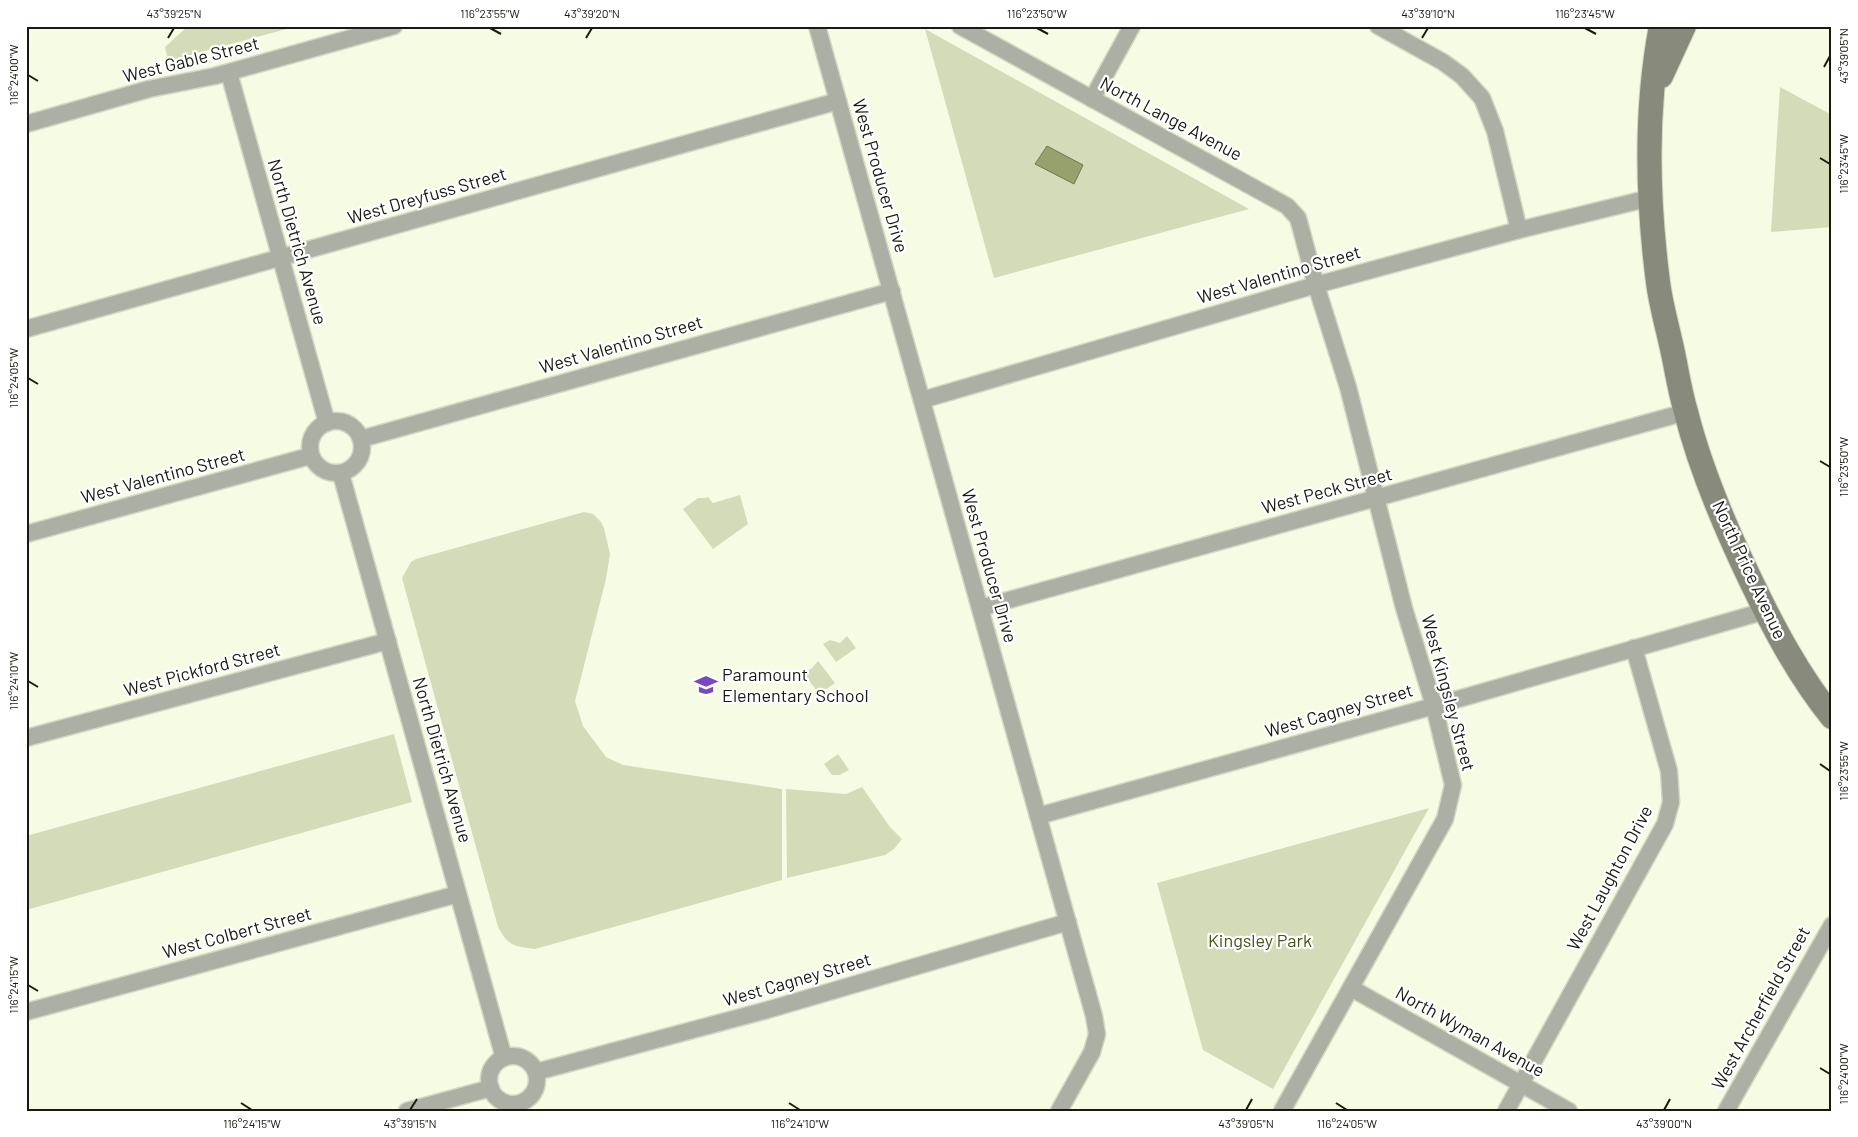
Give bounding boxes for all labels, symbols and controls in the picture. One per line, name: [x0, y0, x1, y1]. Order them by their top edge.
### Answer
text: 43°39'25"N: [146, 6, 202, 20]
text: 116°23'55"W: [460, 6, 520, 20]
text: 43°39'20"N: [564, 6, 620, 20]
text: 116°23'50"W: [1007, 6, 1067, 20]
text: 43°39'10"N: [1401, 6, 1455, 20]
text: 116°23'45"W: [1555, 6, 1615, 20]
text: 43°39'05"N: [1836, 28, 1850, 84]
street label: West Gable Street: [120, 31, 261, 87]
text: 116°24'00"W: [6, 44, 20, 105]
street label: North Lange Avenue: [1097, 71, 1246, 165]
street label: West Producer Drive: [849, 96, 913, 255]
text: 116°23'45"W: [1836, 134, 1850, 194]
street label: North Dietrich Avenue: [264, 156, 332, 327]
street label: West Dreyfuss Street: [345, 162, 509, 228]
street label: West Valentino Street: [1195, 240, 1363, 308]
street label: West Valentino Street: [537, 310, 705, 378]
text: 116°24'05"W: [6, 347, 20, 408]
text: 116°23'50"W: [1836, 437, 1850, 497]
street label: West Valentino Street: [78, 443, 247, 508]
street label: West Peck Street: [1259, 462, 1394, 518]
street label: West Producer Drive: [958, 486, 1022, 645]
street label: North Price Avenue: [1708, 497, 1792, 642]
street label: West Kingsley Street: [1417, 612, 1480, 773]
street label: West Pickford Street: [121, 638, 282, 701]
text: 116°24'10"W: [6, 651, 20, 710]
place label: Paramount Elementary School: [722, 663, 869, 706]
school or university icon: Paramount Elementary School: [693, 672, 719, 698]
street label: North Dietrich Avenue: [409, 674, 477, 845]
street label: West Cagney Street: [1262, 678, 1415, 742]
text: 116°23'55"W: [1836, 741, 1850, 801]
street label: West Laughton Drive: [1562, 801, 1657, 954]
street label: West Colbert Street: [160, 902, 314, 963]
street label: West Archerfield Street: [1706, 922, 1814, 1093]
park label: Kingsley Park: [1208, 929, 1312, 951]
street label: West Cagney Street: [720, 947, 873, 1011]
text: 116°24'15"W: [6, 956, 20, 1014]
street label: North Wyman Avenue: [1392, 981, 1549, 1081]
text: 116°24'00"W: [1836, 1043, 1850, 1104]
text: 116°24'15"W: [223, 1116, 281, 1130]
text: 43°39'15"N: [383, 1116, 437, 1130]
text: 116°24'10"W: [771, 1116, 830, 1130]
text: 43°39'05"N: [1218, 1116, 1274, 1130]
text: 116°24'05"W: [1317, 1116, 1378, 1130]
text: 43°39'00"N: [1636, 1116, 1692, 1130]

